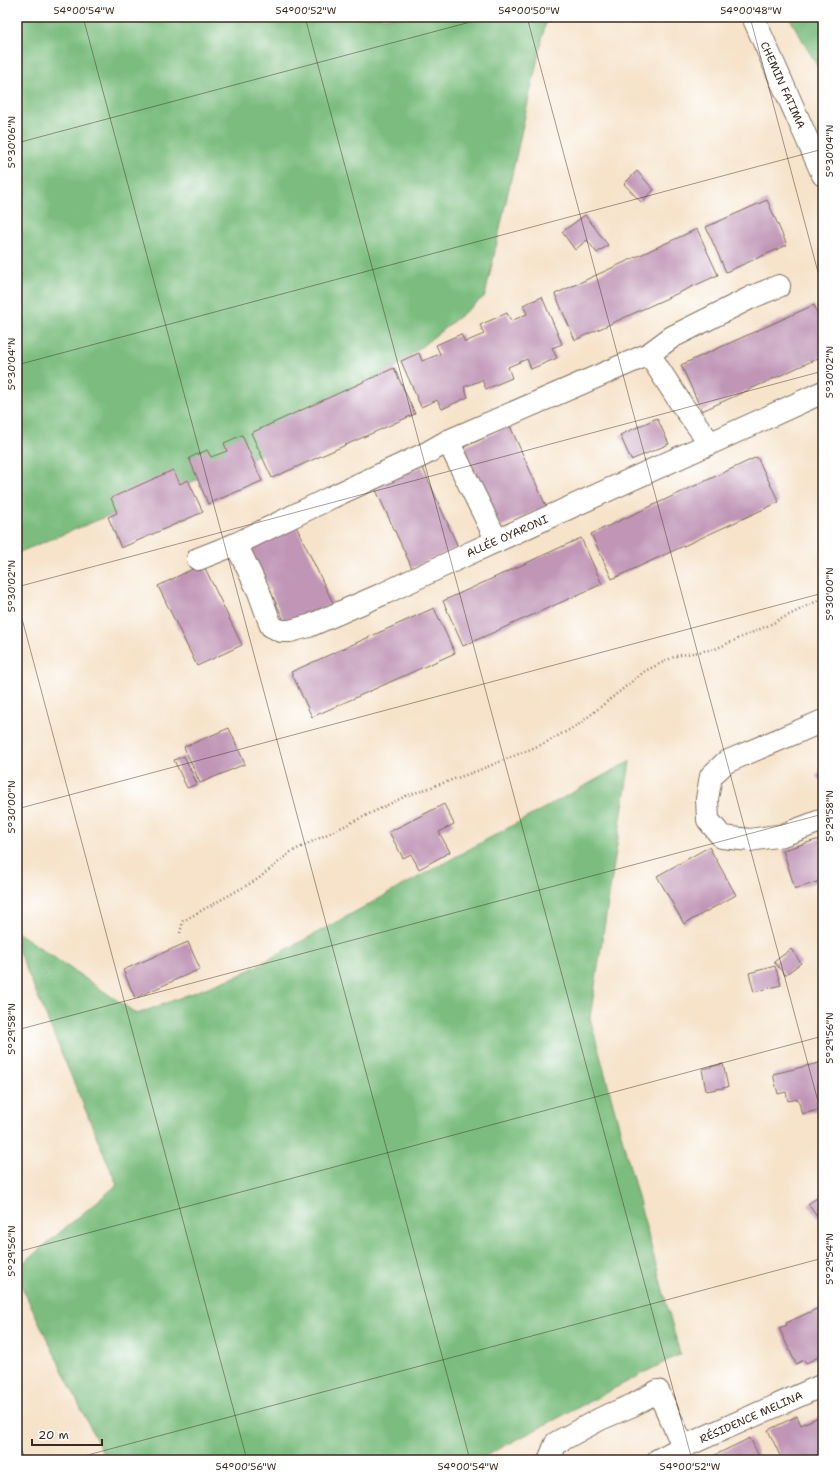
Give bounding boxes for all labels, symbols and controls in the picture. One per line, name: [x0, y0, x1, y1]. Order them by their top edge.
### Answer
text: 54°00'54"W: [53, 4, 115, 17]
text: 54°00'52"W: [276, 4, 337, 17]
text: 54°00'50"W: [498, 4, 560, 17]
text: 54°00'48"W: [720, 4, 782, 17]
street label: CHEMIN FATIMA: [757, 39, 809, 131]
text: 5°30'06"N: [5, 116, 18, 168]
text: 5°30'04"N: [823, 125, 836, 177]
text: 5°30'04"N: [5, 338, 18, 390]
text: 5°30'02"N: [823, 346, 836, 398]
street label: ALLÉE OYARONI: [464, 511, 550, 561]
text: 5°30'02"N: [5, 560, 18, 612]
text: 5°30'00"N: [823, 567, 836, 621]
text: 5°30'00"N: [5, 780, 18, 834]
text: 5°29'58"N: [823, 790, 836, 842]
text: 5°29'58"N: [5, 1003, 18, 1055]
text: 5°29'56"N: [823, 1012, 836, 1064]
text: 5°29'56"N: [5, 1225, 18, 1277]
text: 5°29'54"N: [823, 1233, 836, 1285]
street label: RÉSIDENCE MELINA: [697, 1387, 805, 1447]
scale bar: [32, 1421, 102, 1447]
text: 20 m: [38, 1427, 69, 1443]
text: 54°00'56"W: [216, 1460, 277, 1473]
text: 54°00'54"W: [437, 1460, 499, 1473]
text: 54°00'52"W: [660, 1460, 721, 1473]

